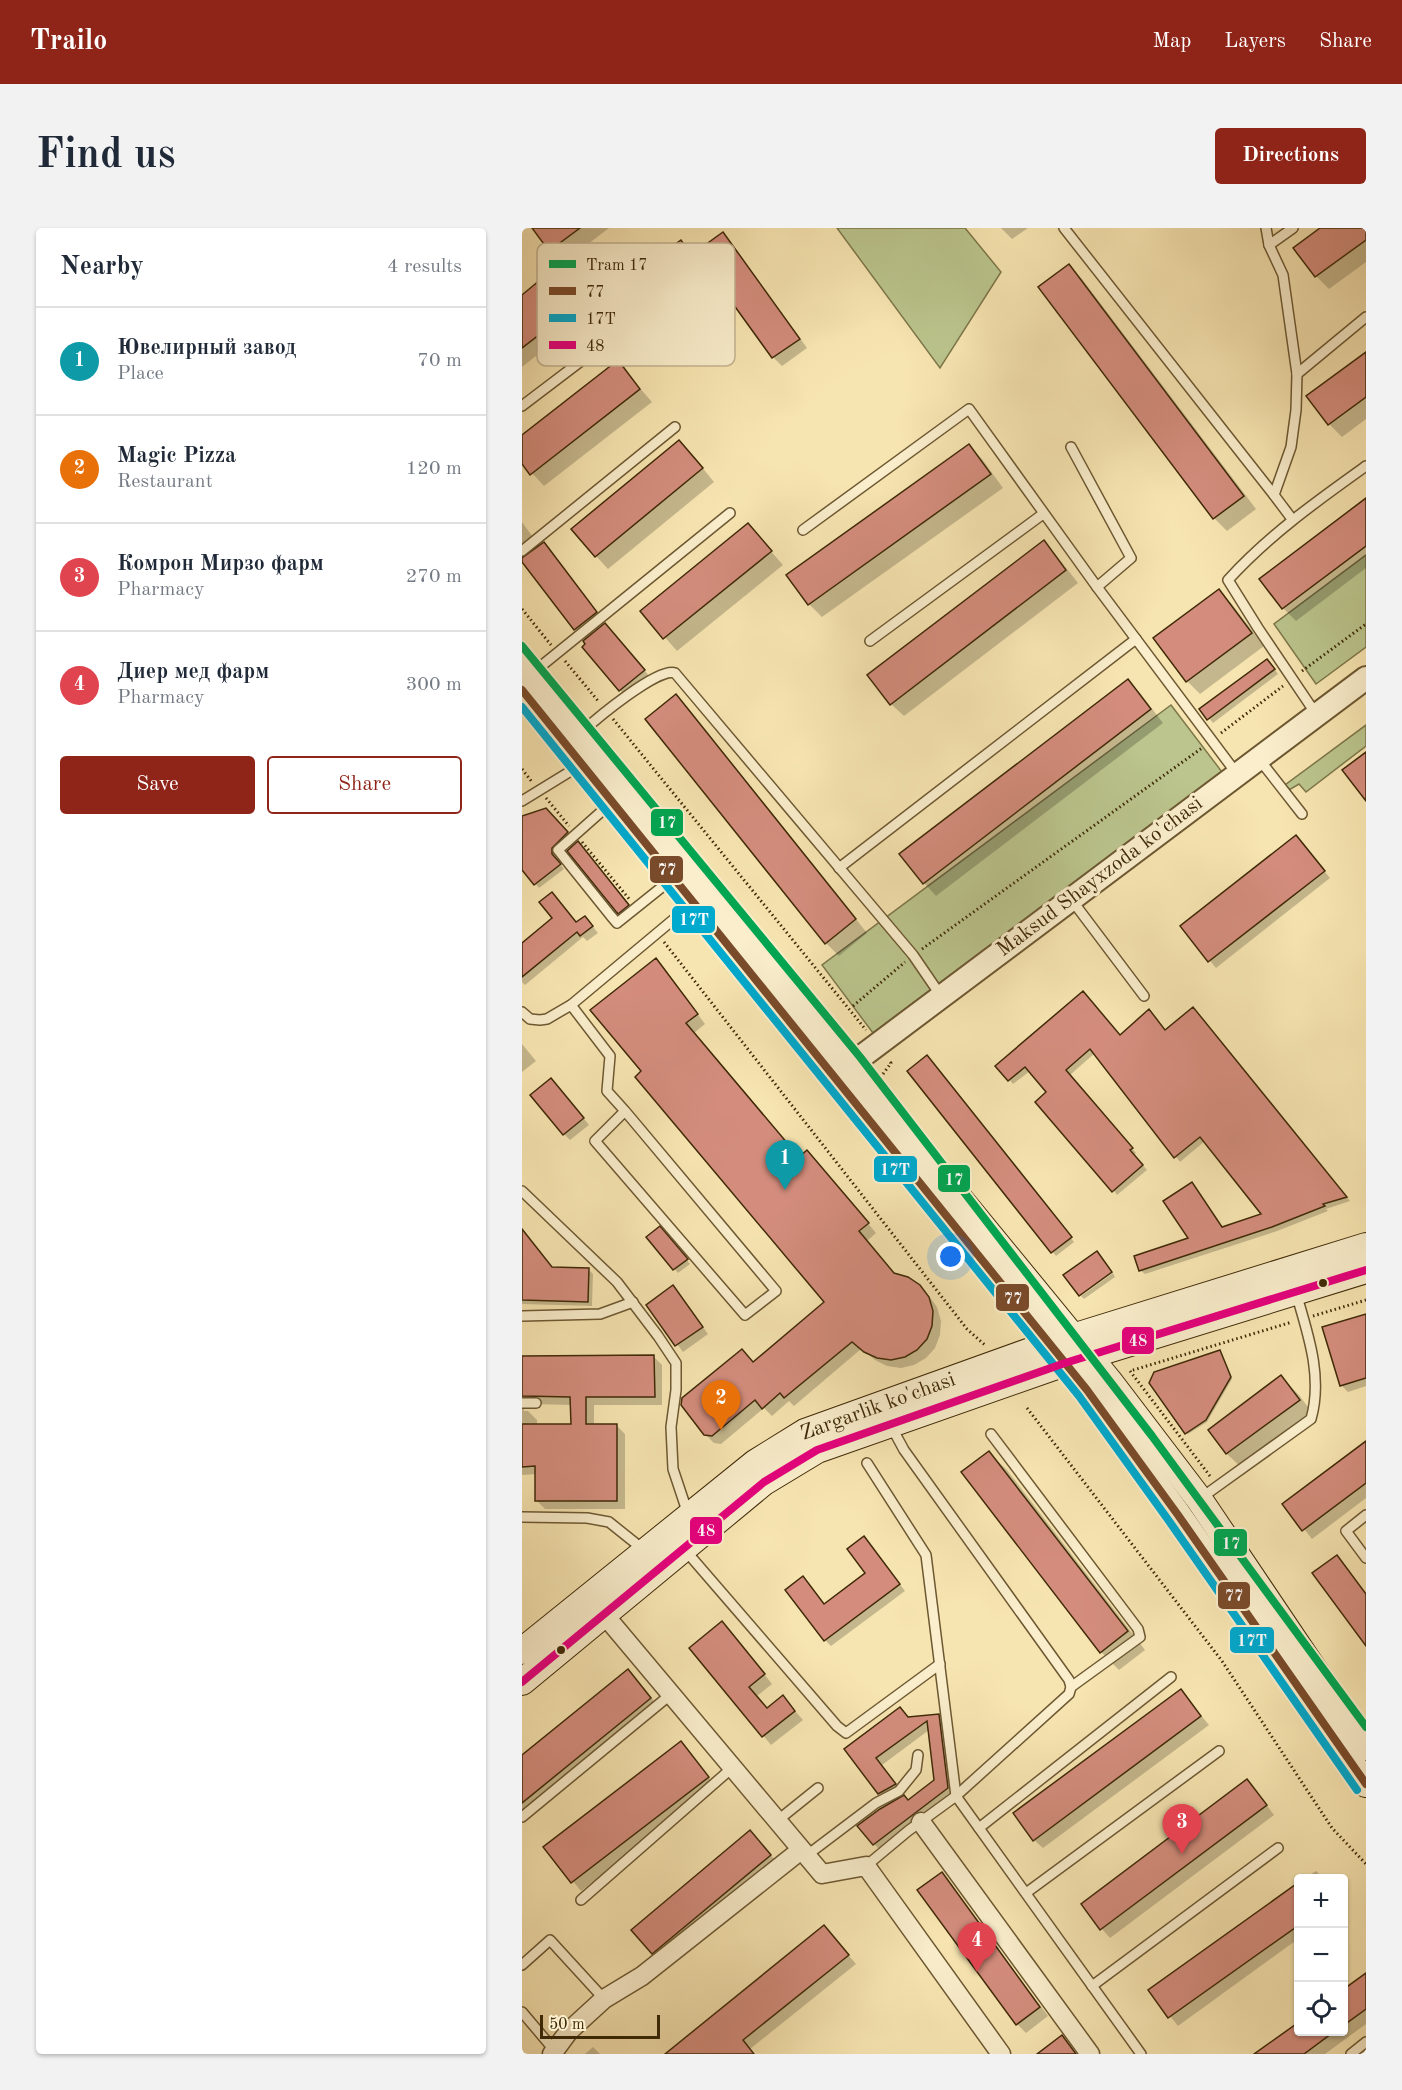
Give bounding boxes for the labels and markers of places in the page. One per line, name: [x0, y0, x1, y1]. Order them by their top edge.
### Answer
pin: 1: [766, 1140, 804, 1190]
unlabelled marker: [1317, 1277, 1329, 1289]
pin: 2: [702, 1380, 740, 1430]
unlabelled marker: [555, 1644, 567, 1656]
pin: 3: [1162, 1804, 1202, 1854]
pin: 4: [958, 1922, 996, 1972]

